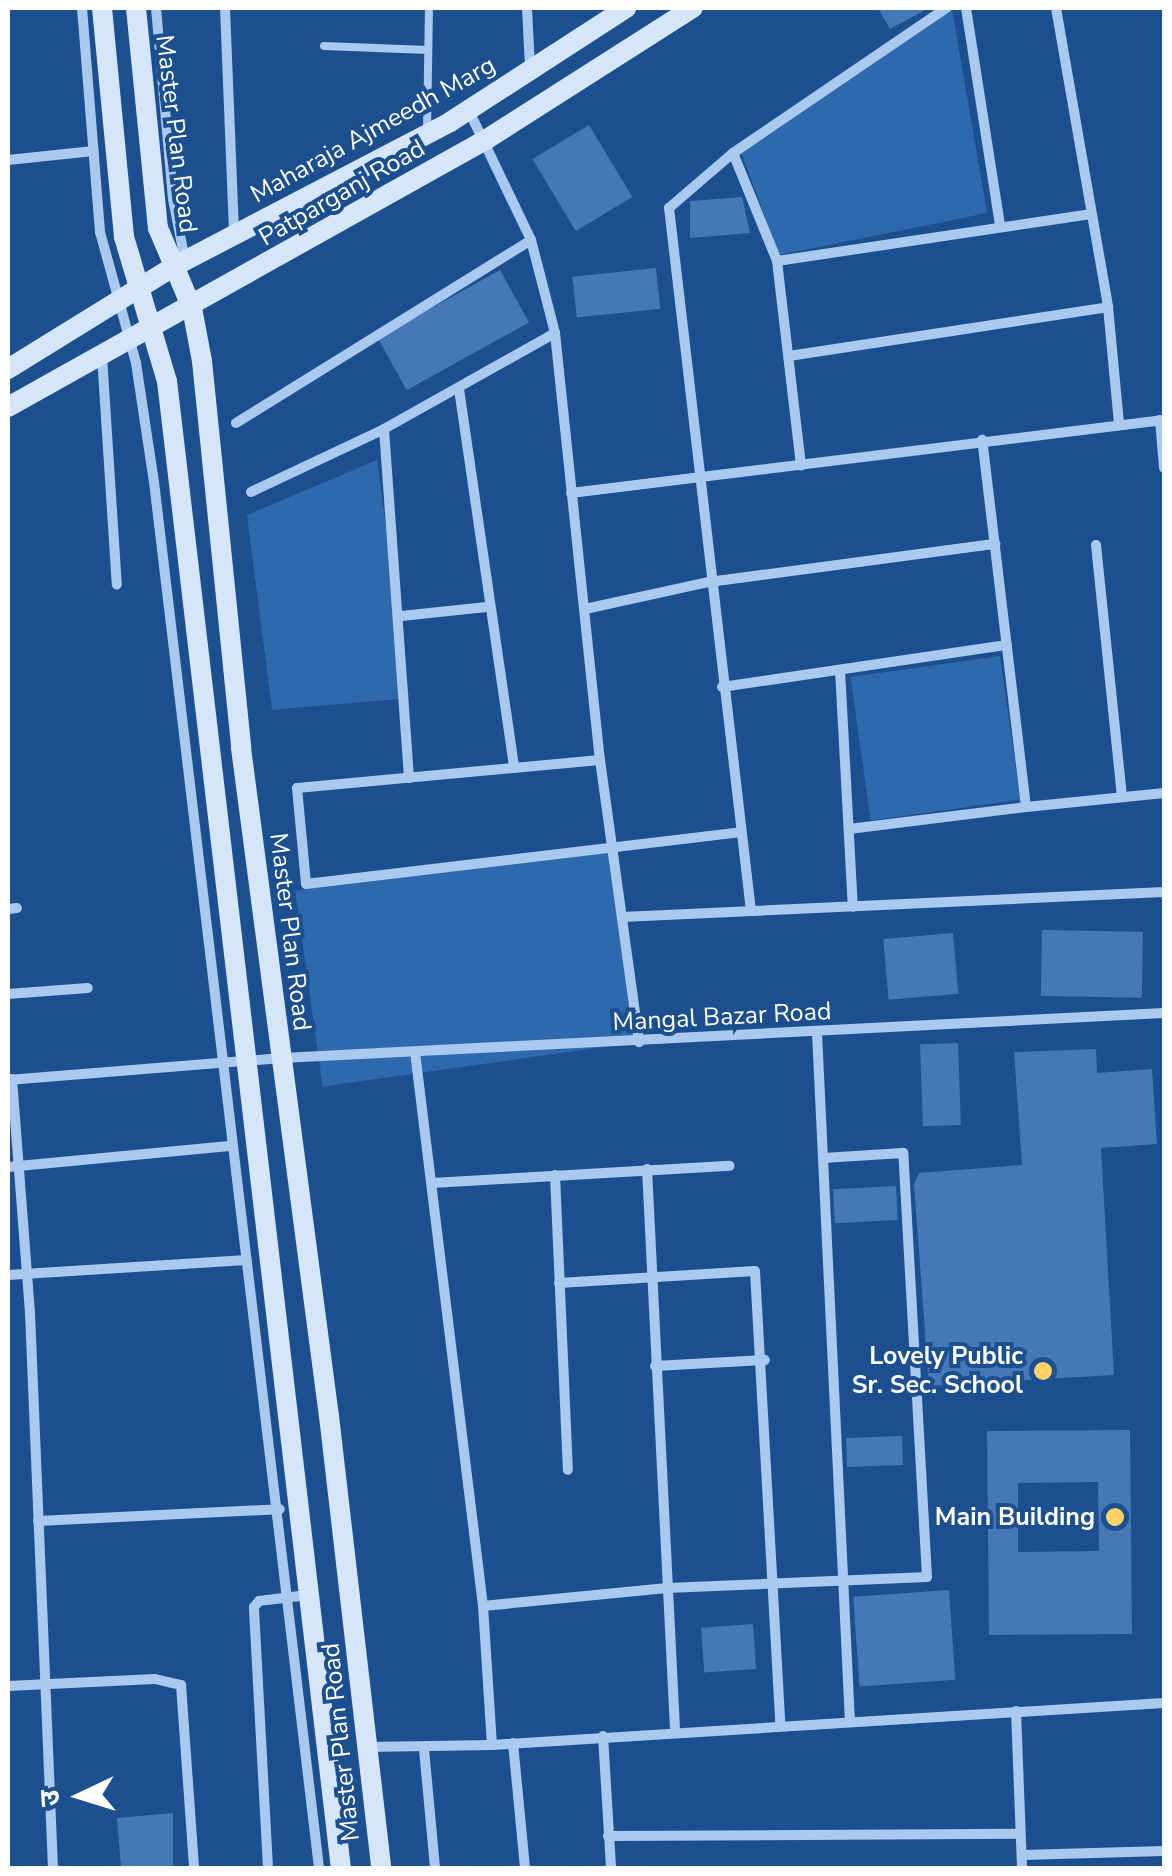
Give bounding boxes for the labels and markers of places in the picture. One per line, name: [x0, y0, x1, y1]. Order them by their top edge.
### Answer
place label: Lovely Public Sr. Sec. School: [852, 1342, 1023, 1401]
marker: Lovely Public Sr. Sec. School: [1032, 1360, 1054, 1382]
place label: Main Building: [935, 1502, 1095, 1532]
marker: Main Building: [1104, 1506, 1126, 1528]

